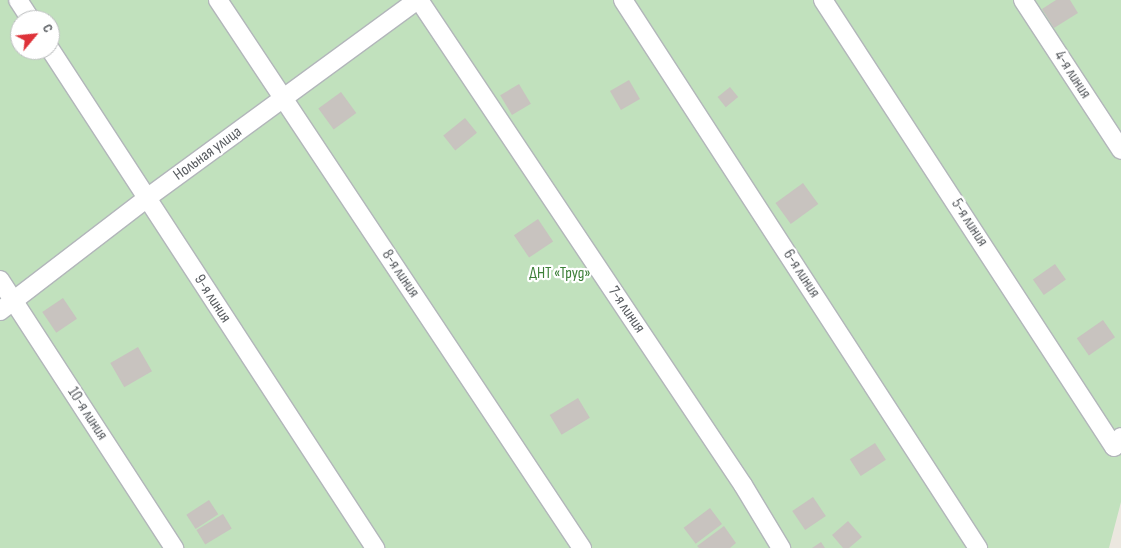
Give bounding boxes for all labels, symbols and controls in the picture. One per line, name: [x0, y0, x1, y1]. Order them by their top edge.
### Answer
north arrow: [10, 10, 60, 60]
text: С: [39, 21, 57, 35]
street label: 4-я линия: [1049, 47, 1095, 103]
street label: Нольная улица: [170, 123, 246, 185]
street label: 5-я линия: [947, 196, 991, 250]
street label: 8-я линия: [377, 246, 423, 302]
street label: 6-я линия: [778, 246, 824, 302]
park label: ДНТ «Труд»: [529, 264, 591, 284]
street label: 9-я линия: [189, 271, 235, 327]
street label: 7-я линия: [603, 283, 649, 337]
street label: 10-я линия: [63, 384, 111, 444]

